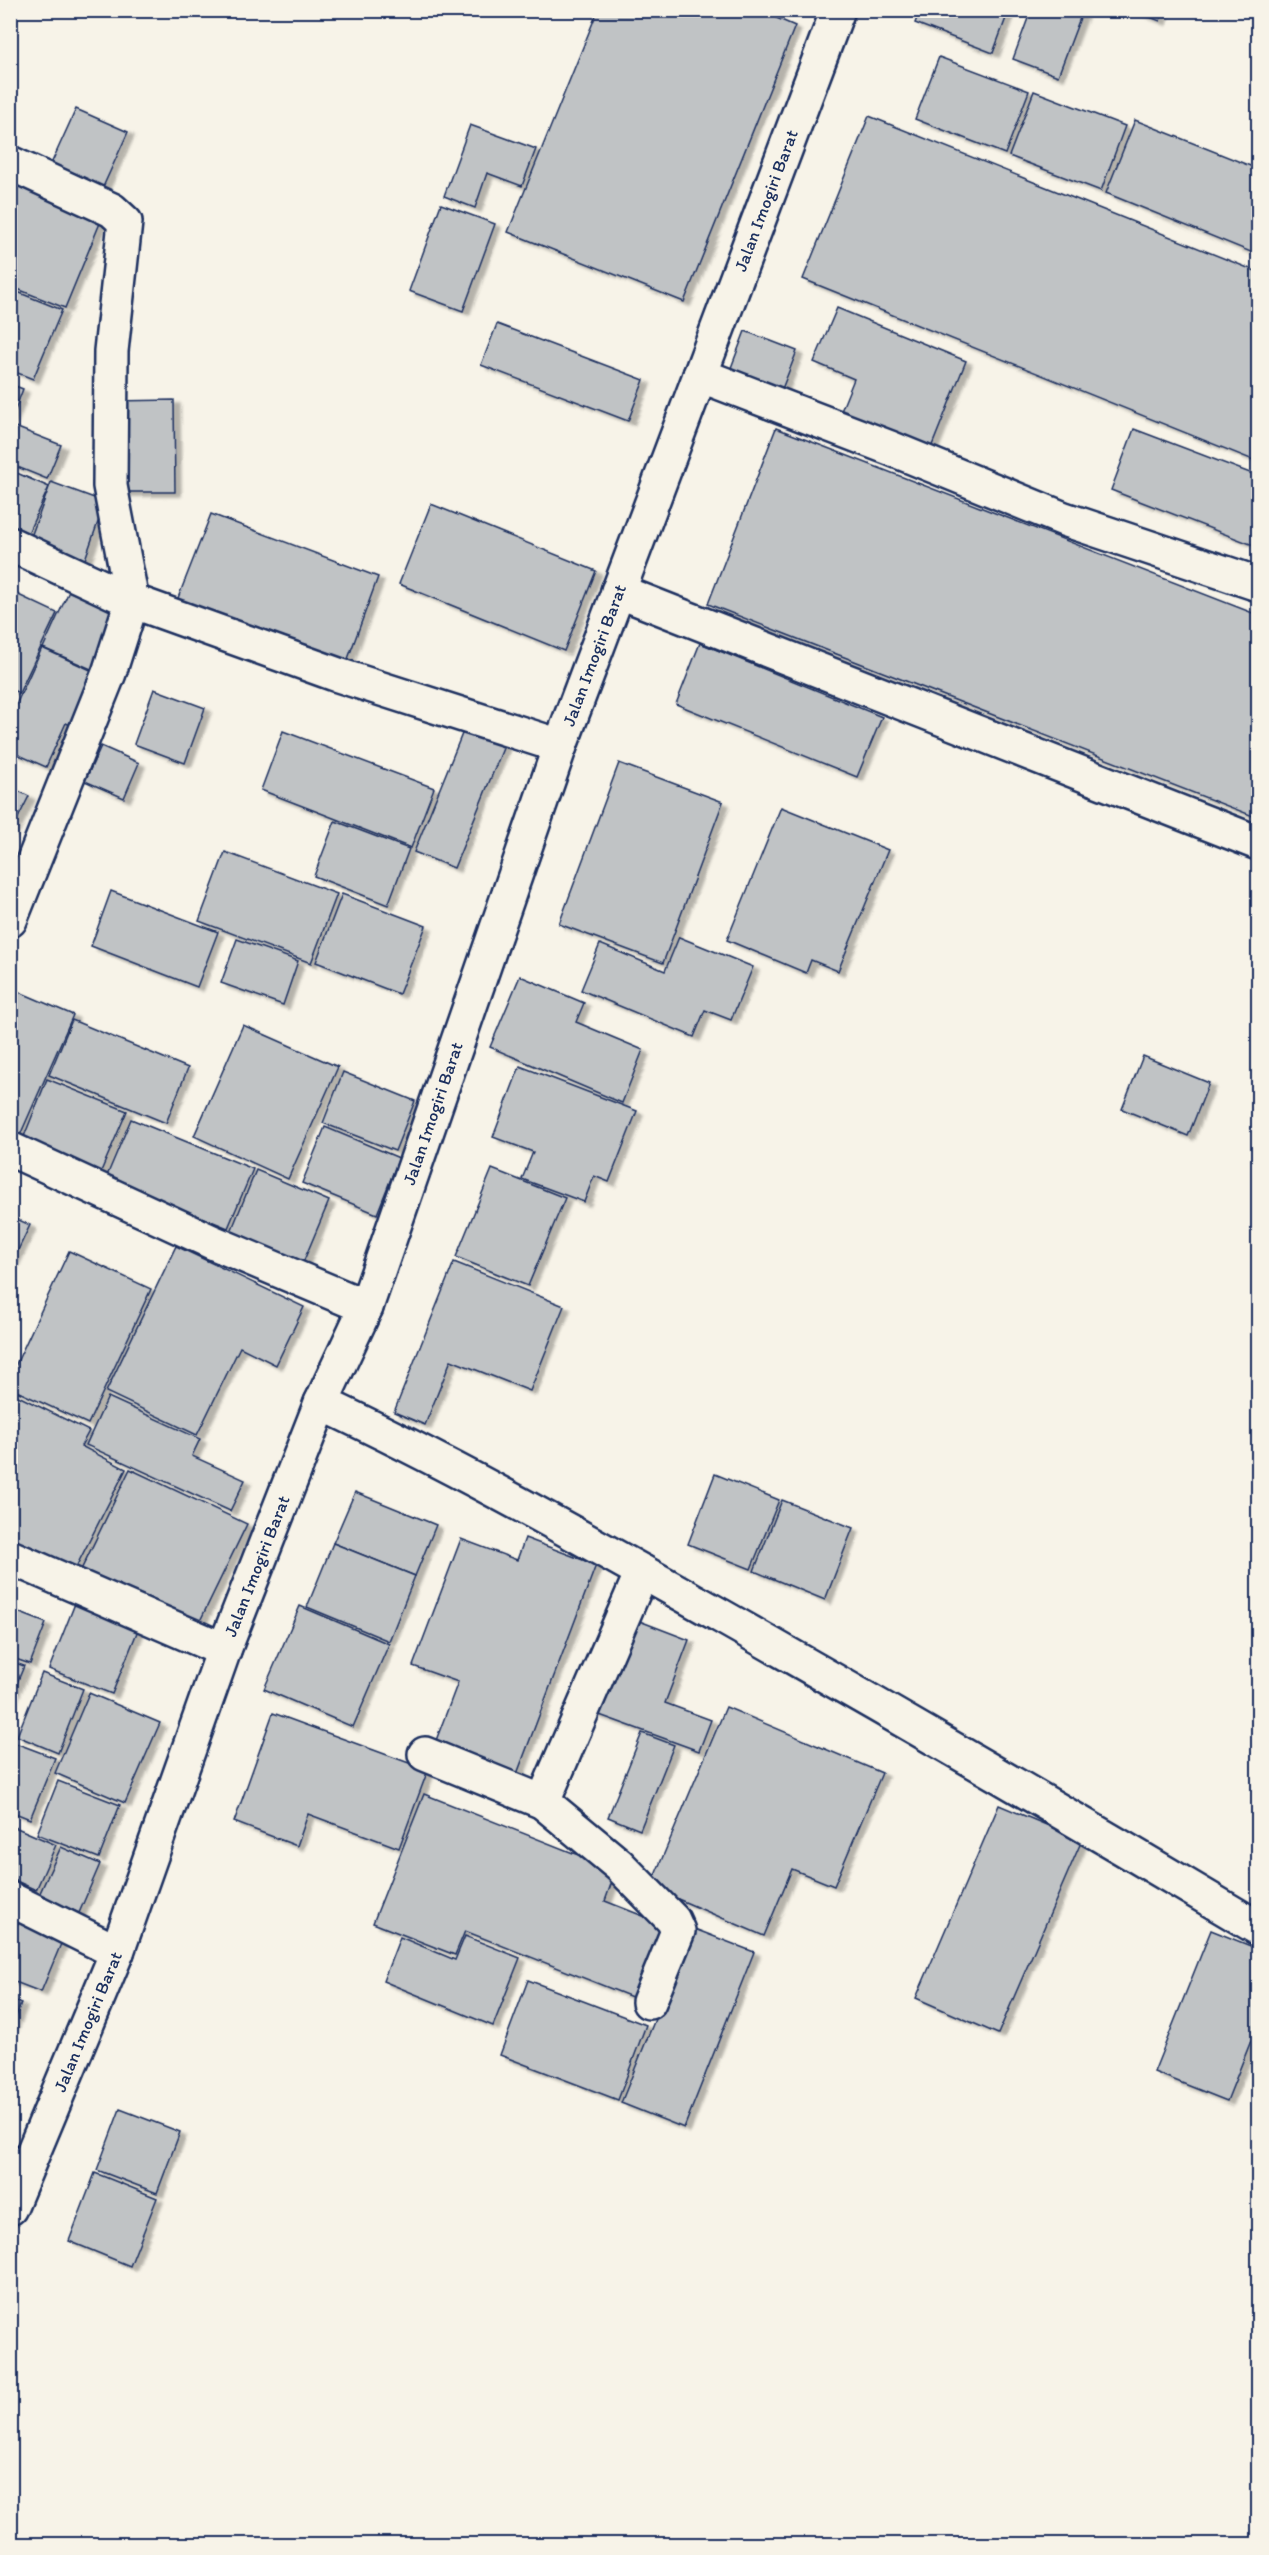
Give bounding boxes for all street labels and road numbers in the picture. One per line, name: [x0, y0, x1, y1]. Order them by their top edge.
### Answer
street label: Jalan Imogiri Barat: [729, 126, 803, 275]
street label: Jalan Imogiri Barat: [558, 581, 631, 729]
street label: Jalan Imogiri Barat: [398, 1039, 468, 1188]
street label: Jalan Imogiri Barat: [219, 1492, 295, 1640]
street label: Jalan Imogiri Barat: [49, 1948, 127, 2095]

